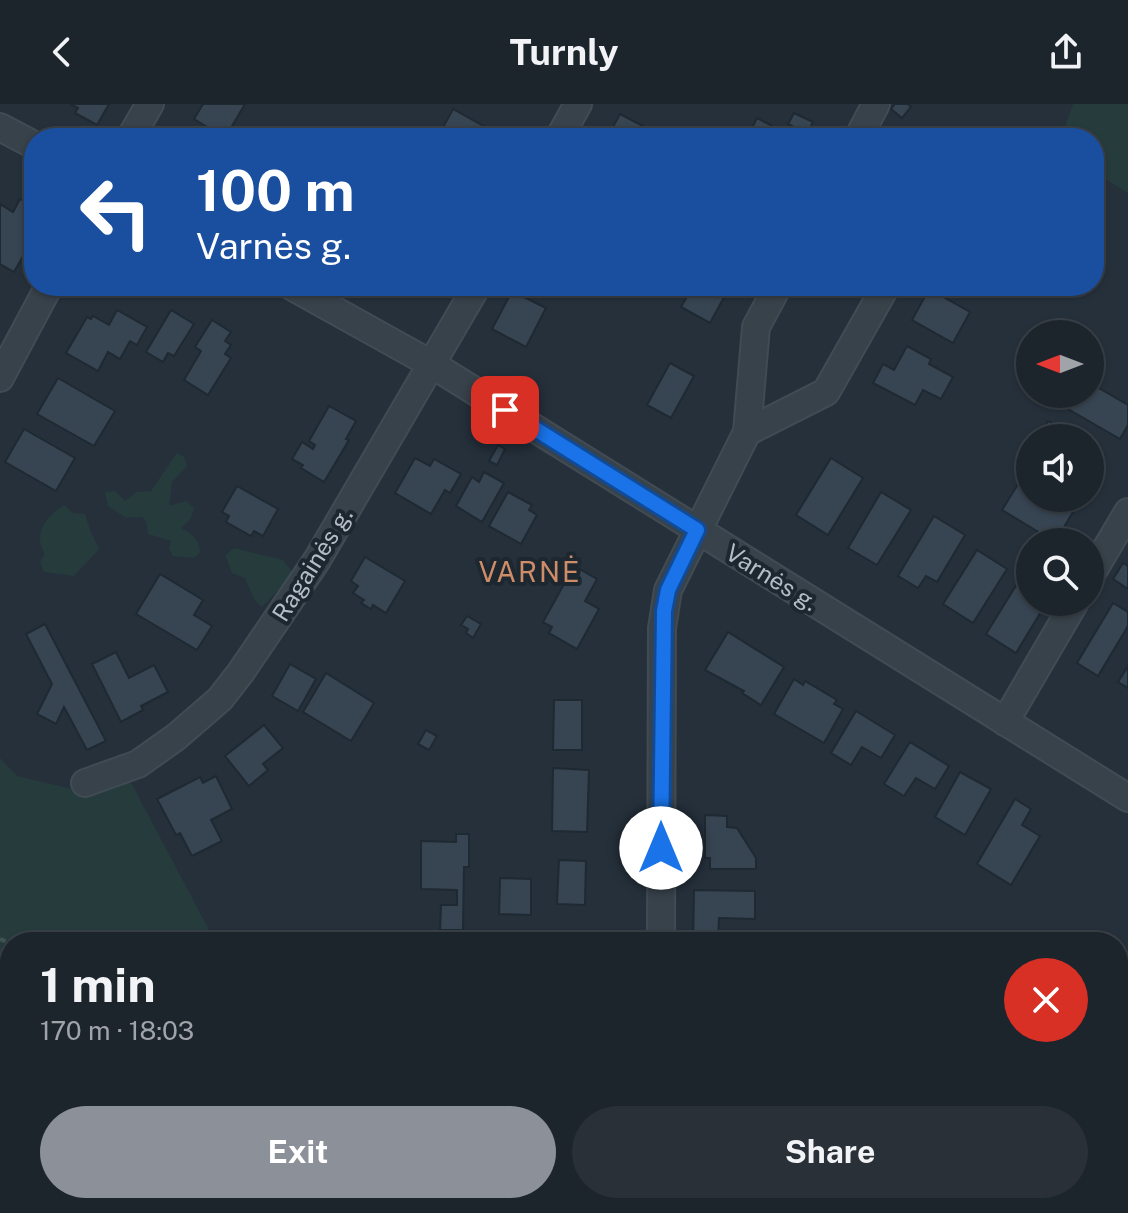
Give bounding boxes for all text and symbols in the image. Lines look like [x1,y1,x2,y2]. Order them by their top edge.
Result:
icon: back [40,30,84,74]
icon: share [1044,30,1088,74]
text: Turnly [510,31,618,73]
text: 100 m [196,158,355,224]
icon: left [64,160,168,264]
text: Varnės g. [196,225,351,267]
north arrow [1016,320,1104,408]
map controls [1016,320,1104,616]
pin [471,376,539,444]
icon: arrive [483,388,527,432]
button: sound [1016,424,1104,512]
street label: Ragainės g. [266,502,358,626]
button: search [1016,528,1104,616]
street label: Varnės g. [721,538,823,616]
district label: VARNĖ [479,555,581,588]
position arrow [619,806,703,890]
text: 1 min [40,956,156,1013]
button: close [1004,958,1088,1042]
text: 170 m · 18:03 [40,1015,194,1046]
button: Exit [40,1106,556,1198]
button: Share [572,1106,1088,1198]

